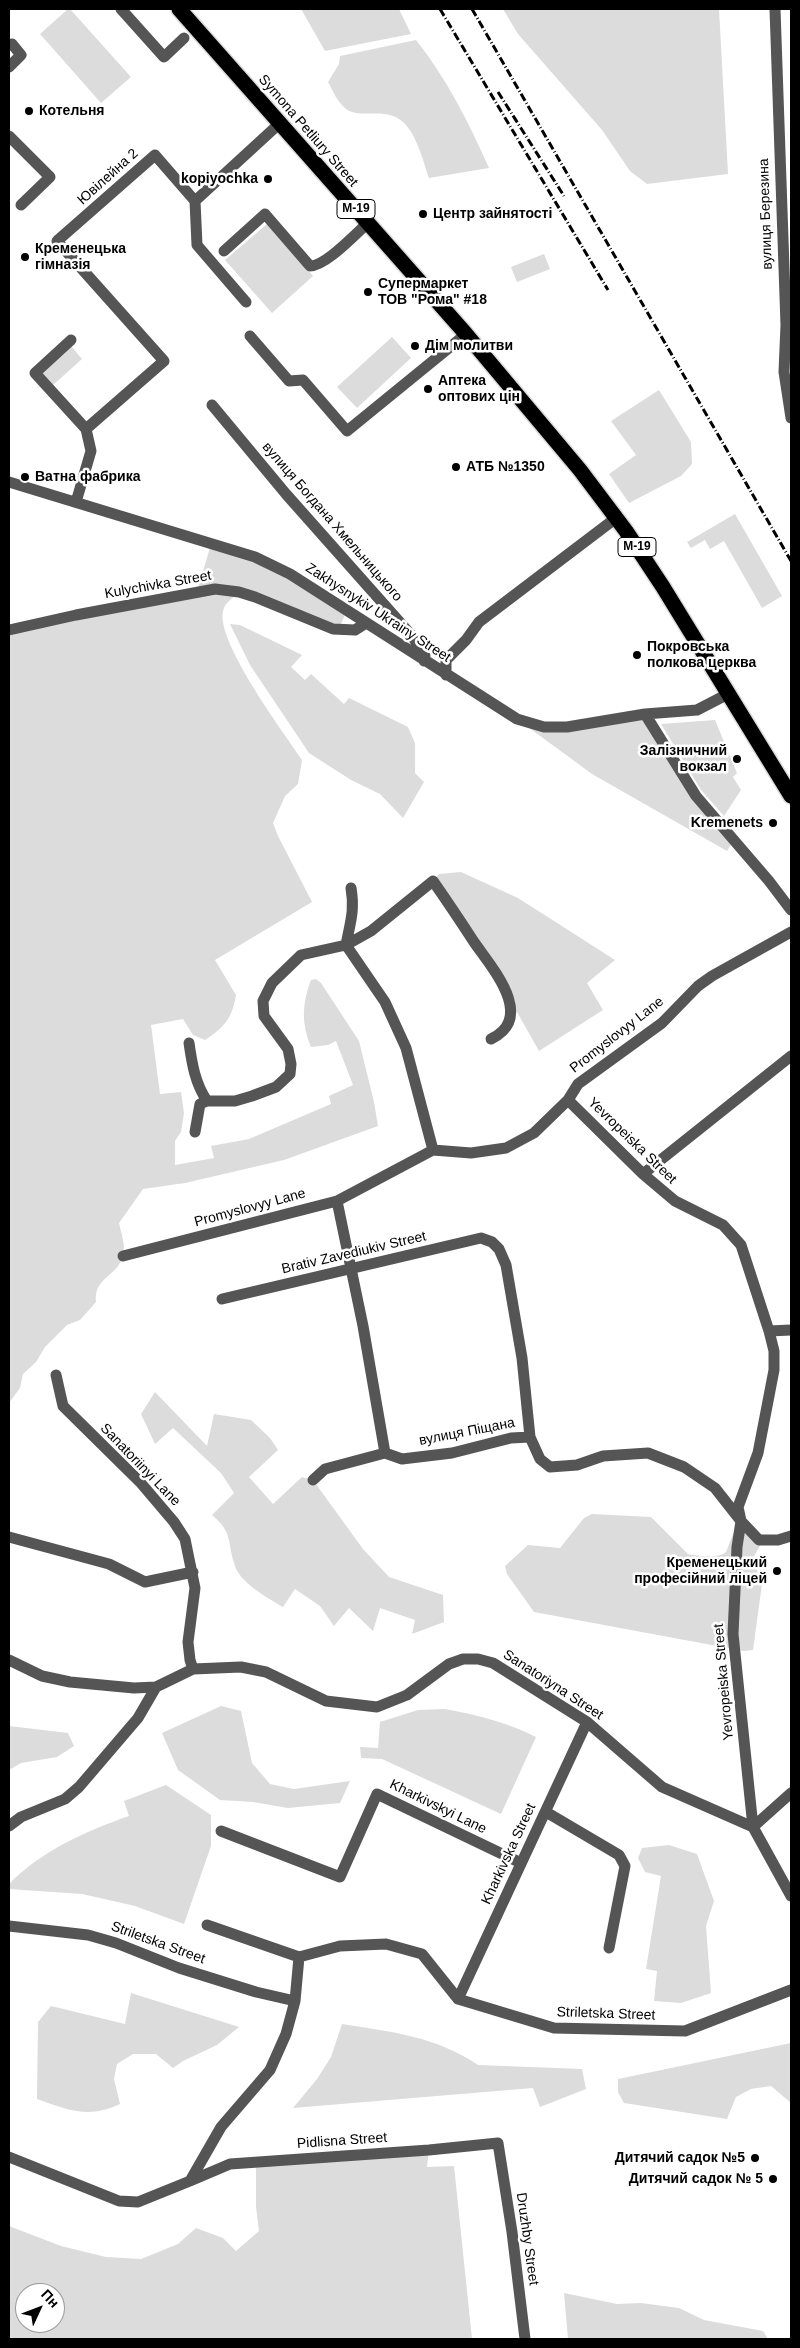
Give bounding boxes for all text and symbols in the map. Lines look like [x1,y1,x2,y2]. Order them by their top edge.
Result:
street label: Symona Petliury Street [255,71,361,191]
place label: Котельня [39,103,105,119]
marker: Котельня [23,105,35,117]
street label: Ювілейна 2 [74,145,142,209]
street label: вулиця Березина [756,158,776,270]
place label: kopiyochka [181,171,258,187]
marker: kopiyochka [262,173,274,185]
road number: М-19 [337,200,375,218]
place label: Центр зайнятості [433,206,552,222]
marker: Центр зайнятості [417,208,429,220]
place label: Кременецька гімназія [35,241,126,274]
marker: Кременецька гімназія [19,251,31,263]
place label: Супермаркет ТОВ "Рома" #18 [378,276,487,308]
marker: Супермаркет ТОВ "Рома" #18 [362,286,374,298]
place label: Дім молитви [425,338,513,354]
marker: Дім молитви [409,340,421,352]
place label: Аптека оптових цін [438,373,520,406]
marker: Аптека оптових цін [422,383,434,395]
street label: вулиця Богдана Хмельницького [258,439,406,605]
place label: АТБ №1350 [466,459,545,475]
marker: АТБ №1350 [450,461,462,473]
place label: Ватна фабрика [35,469,141,485]
marker: Ватна фабрика [19,471,31,483]
road number: М-19 [618,538,656,556]
street label: Zakhysnykiv Ukrainy Street [302,560,454,666]
street label: Kulychivka Street [103,567,213,603]
place label: Покровська полкова церква [647,639,756,672]
marker: Покровська полкова церква [631,649,643,661]
place label: Залізничний вокзал [640,743,727,776]
marker: Залізничний вокзал [731,753,743,765]
place label: Kremenets [691,815,763,831]
marker: Kremenets [767,817,779,829]
street label: Promyslovyy Lane [567,993,667,1077]
street label: Yevropeiska Street [584,1094,680,1188]
street label: Promyslovyy Lane [193,1185,307,1231]
street label: Brativ Zavediukiv Street [280,1228,428,1278]
street label: вулиця Піщана [418,1414,516,1450]
street label: Sanatoriinyi Lane [96,1420,184,1510]
place label: Кременецький професійний ліцей [634,1555,767,1588]
marker: Кременецький професійний ліцей [771,1565,783,1577]
street label: Yevropeiska Street [711,1623,737,1741]
street label: Sanatoriyna Street [500,1646,606,1724]
street label: Kharkivskyi Lane [387,1776,489,1838]
street label: Kharkivska Street [478,1801,540,1907]
street label: Striletska Street [109,1918,207,1968]
street label: Striletska Street [556,2004,656,2024]
street label: Pidlisna Street [296,2129,388,2153]
place label: Дитячий садок №5 [615,2150,745,2166]
marker: Дитячий садок №5 [749,2152,761,2164]
place label: Дитячий садок № 5 [629,2171,763,2187]
marker: Дитячий садок № 5 [767,2173,779,2185]
street label: Druzhby Street [512,2192,542,2286]
north arrow [15,2283,65,2333]
text: Пн [38,2286,62,2311]

